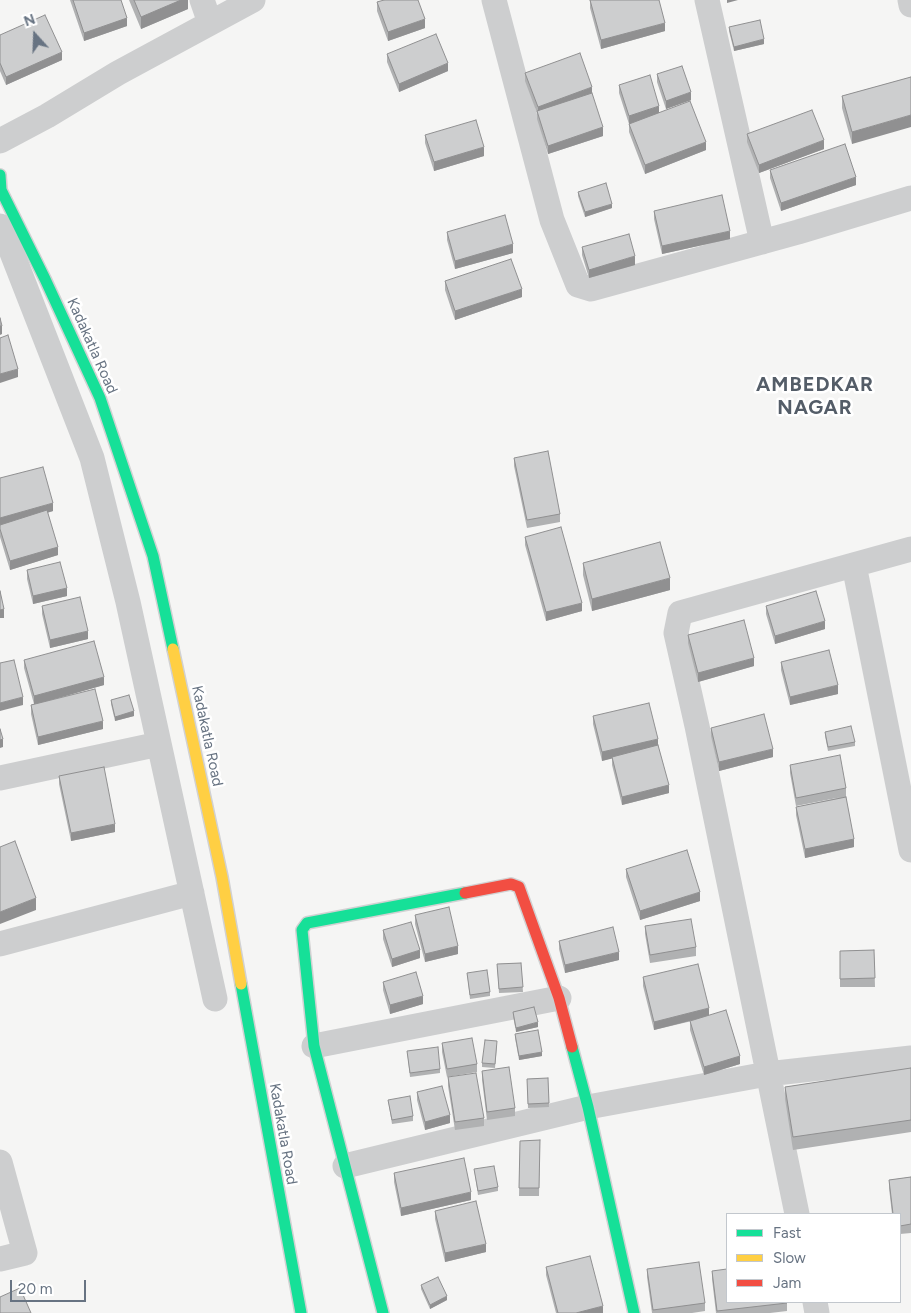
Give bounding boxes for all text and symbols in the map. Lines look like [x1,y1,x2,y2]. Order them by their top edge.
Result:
north arrow [10,10,60,60]
text: N [22,11,38,30]
street label: Kadakatla Road [63,295,121,397]
district label: AMBEDKAR NAGAR [755,373,875,420]
street label: Kadakatla Road [188,684,226,788]
street label: Kadakatla Road [265,1082,301,1186]
legend [726,1213,901,1303]
text: Fast [773,1224,801,1242]
text: Slow [773,1249,806,1267]
scale bar [12,1270,89,1302]
text: Jam [773,1274,801,1292]
text: 20 m [18,1280,52,1298]

